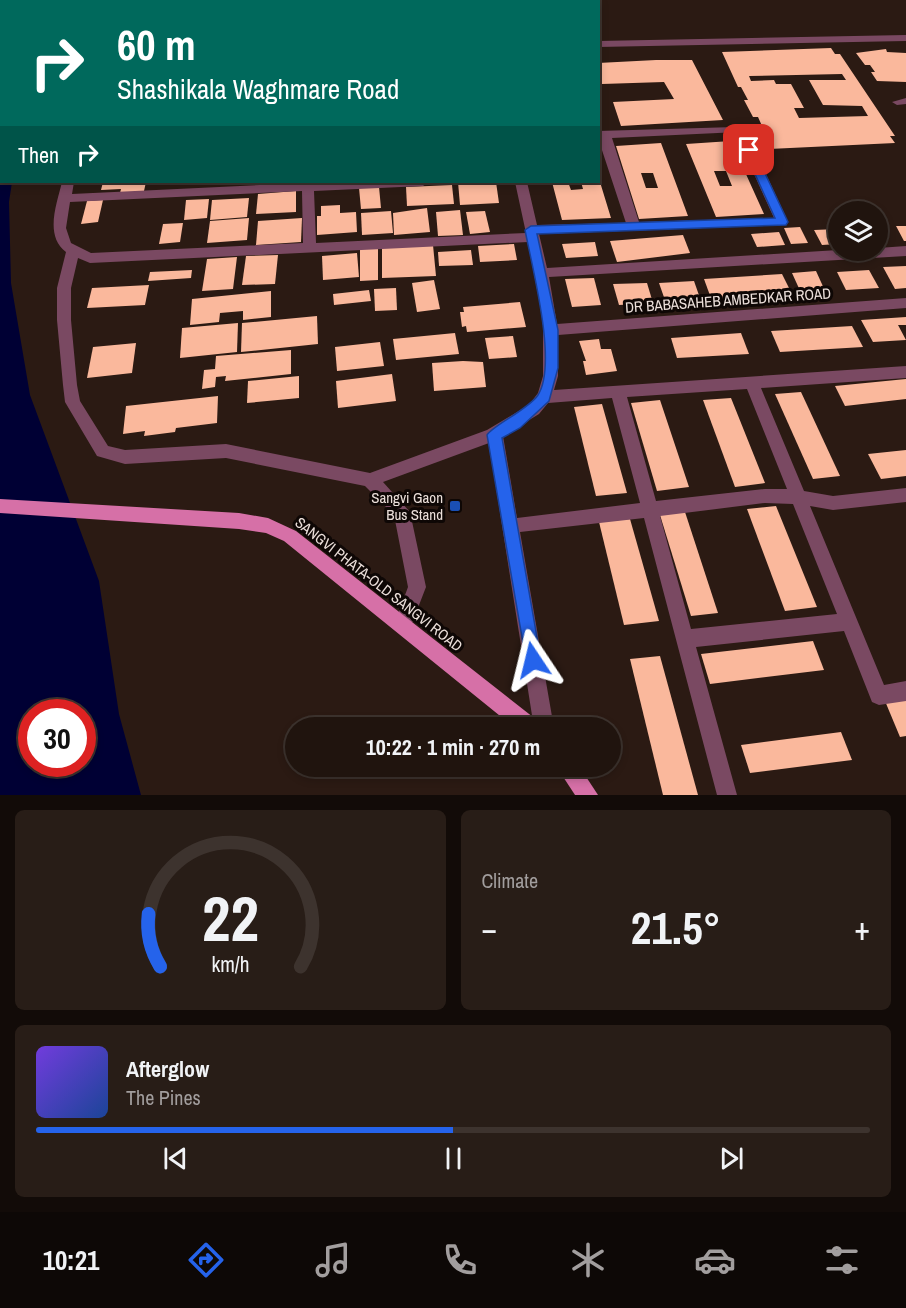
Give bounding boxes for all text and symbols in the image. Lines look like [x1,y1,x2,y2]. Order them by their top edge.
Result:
text: 60 m [117,17,196,73]
icon: right [18,24,96,102]
text: Shashikala Waghmare Road [117,71,399,107]
pin [723,124,774,175]
icon: arrive [732,133,765,166]
icon: right [71,138,104,171]
text: Then [18,140,59,170]
map controls [828,201,888,261]
button: layers [828,201,888,261]
street label: DR BABASAHEB AMBEDKAR ROAD [624,282,832,318]
place label: Sangvi Gaon Bus Stand [371,487,443,525]
marker: Sangvi Gaon Bus Stand [448,499,462,513]
street label: SANGVI PHATA-OLD SANGVI ROAD [291,512,467,656]
position arrow [501,628,565,692]
speed limit sign: 30 [18,699,96,777]
text: 10:22 · 1 min · 270 m [366,732,540,762]
text: Climate [482,867,538,894]
text: 22 [202,876,259,960]
text: 21.5° [631,897,721,958]
text: − [482,906,497,950]
text: + [854,906,870,950]
text: km/h [211,950,249,979]
text: Afterglow [126,1054,209,1084]
text: The Pines [126,1084,201,1111]
icon: previous [159,1142,192,1175]
icon: pause [437,1142,470,1175]
icon: next [715,1142,748,1175]
icon: directions [185,1239,227,1281]
icon: music [312,1239,354,1281]
icon: phone [439,1239,481,1281]
icon: climate [567,1239,609,1281]
icon: car [694,1239,736,1281]
icon: filters [821,1239,863,1281]
text: 10:21 [43,1242,99,1278]

